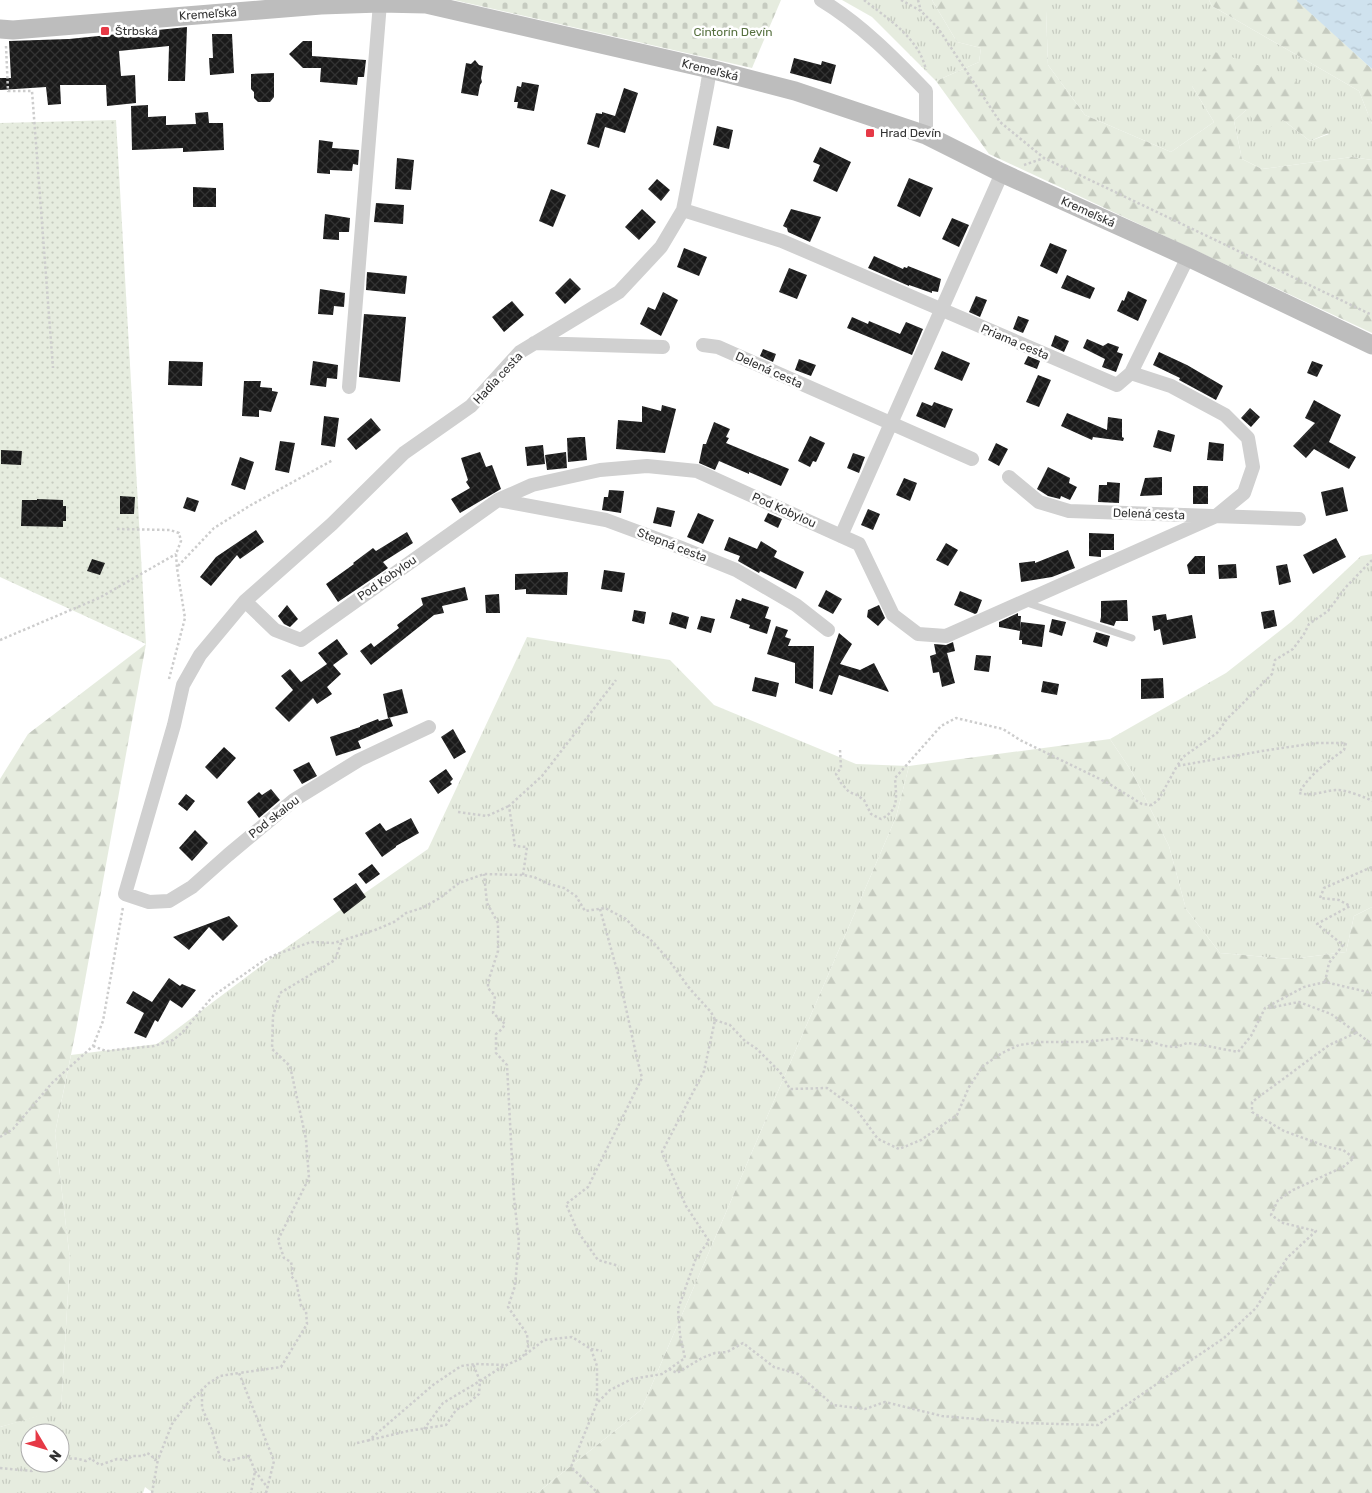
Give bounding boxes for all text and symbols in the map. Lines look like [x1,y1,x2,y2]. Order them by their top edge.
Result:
street label: Kremeľská [179,5,237,23]
place label: Štrbská [115,24,158,38]
marker: Štrbská [99,25,111,37]
park label: Cintorín Devín [694,25,772,39]
street label: Kremeľská [680,56,740,84]
place label: Hrad Devín [880,126,941,140]
marker: Hrad Devín [864,127,876,139]
street label: Kremeľská [1059,194,1117,230]
street label: Priama cesta [979,321,1051,363]
street label: Hadia cesta [471,349,525,407]
street label: Delená cesta [733,349,805,391]
street label: Pod Kobylou [750,490,818,530]
street label: Delená cesta [1113,506,1185,522]
street label: Stepná cesta [635,525,709,565]
street label: Pod Kobylou [355,553,419,603]
street label: Pod skalou [246,793,302,841]
north arrow [20,1423,70,1473]
text: N [45,1446,65,1465]

